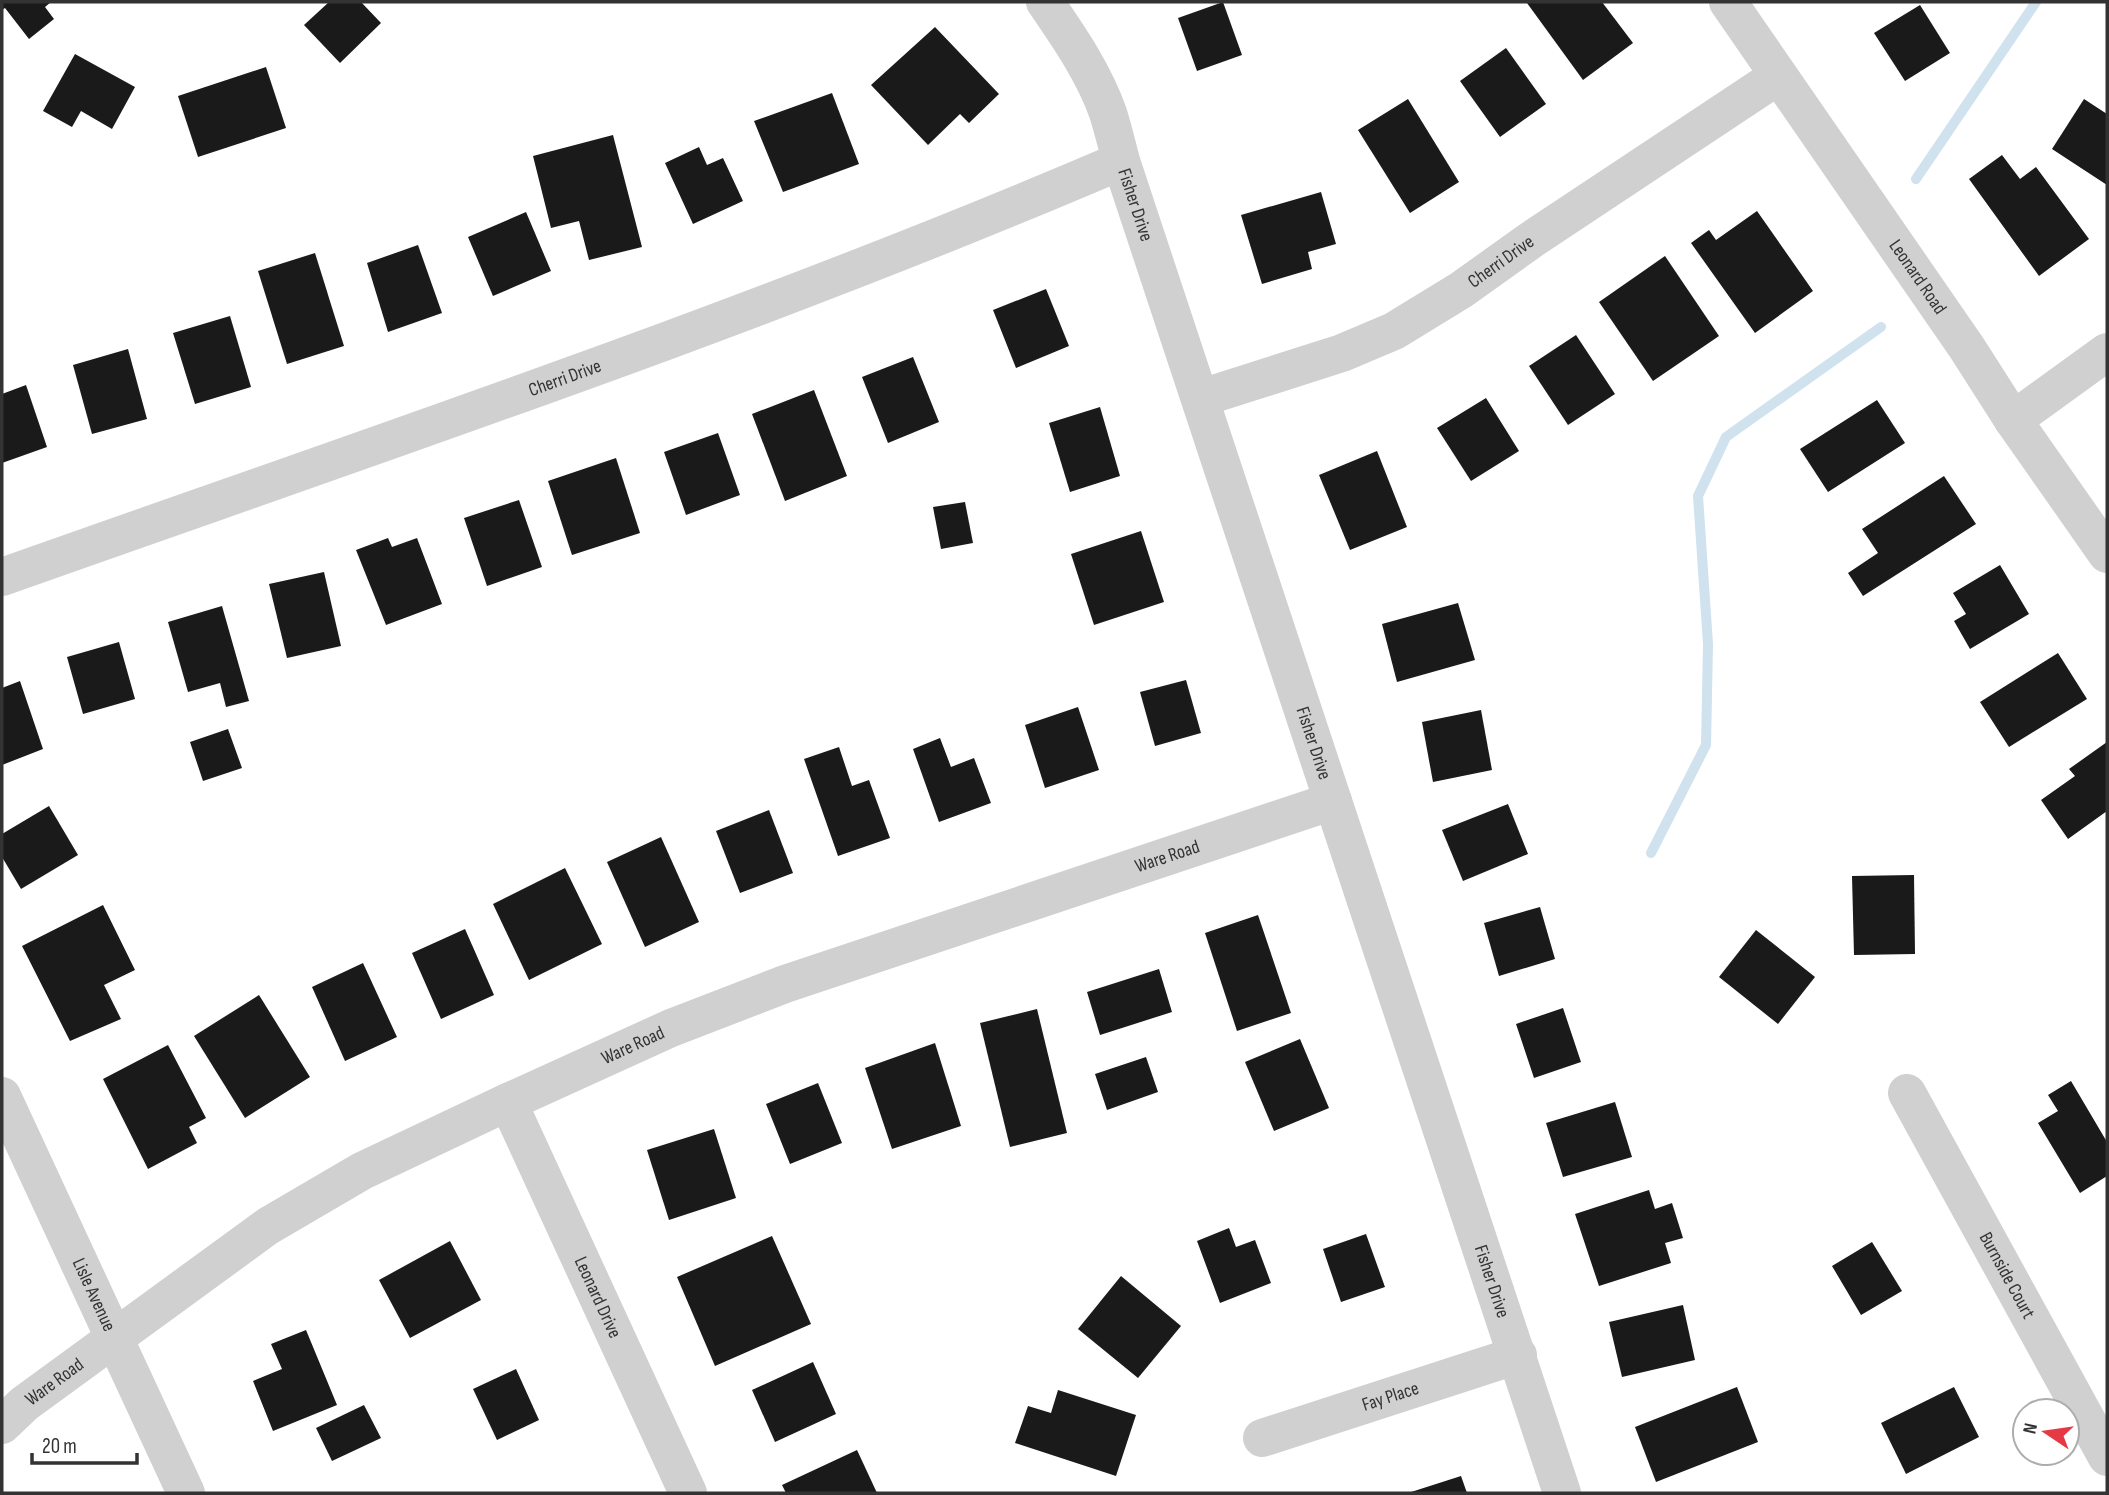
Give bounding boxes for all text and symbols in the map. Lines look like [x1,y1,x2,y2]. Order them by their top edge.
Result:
street label: Fisher Drive [1113,166,1158,244]
street label: Cherri Drive [1463,230,1538,293]
street label: Leonard Road [1884,235,1952,319]
street label: Cherri Drive [525,354,604,402]
street label: Fisher Drive [1291,704,1337,783]
street label: Ware Road [1132,835,1202,878]
street label: Ware Road [598,1021,668,1070]
street label: Burnside Court [1974,1228,2040,1323]
street label: Fisher Drive [1469,1242,1515,1321]
street label: Leonard Drive [569,1253,627,1342]
street label: Lisle Avenue [67,1254,121,1335]
street label: Ware Road [21,1353,88,1411]
street label: Fay Place [1359,1376,1422,1416]
north arrow [2011,1397,2081,1467]
text: N [2019,1421,2043,1436]
scale bar [32,1422,136,1466]
text: 20 m [42,1434,77,1459]

